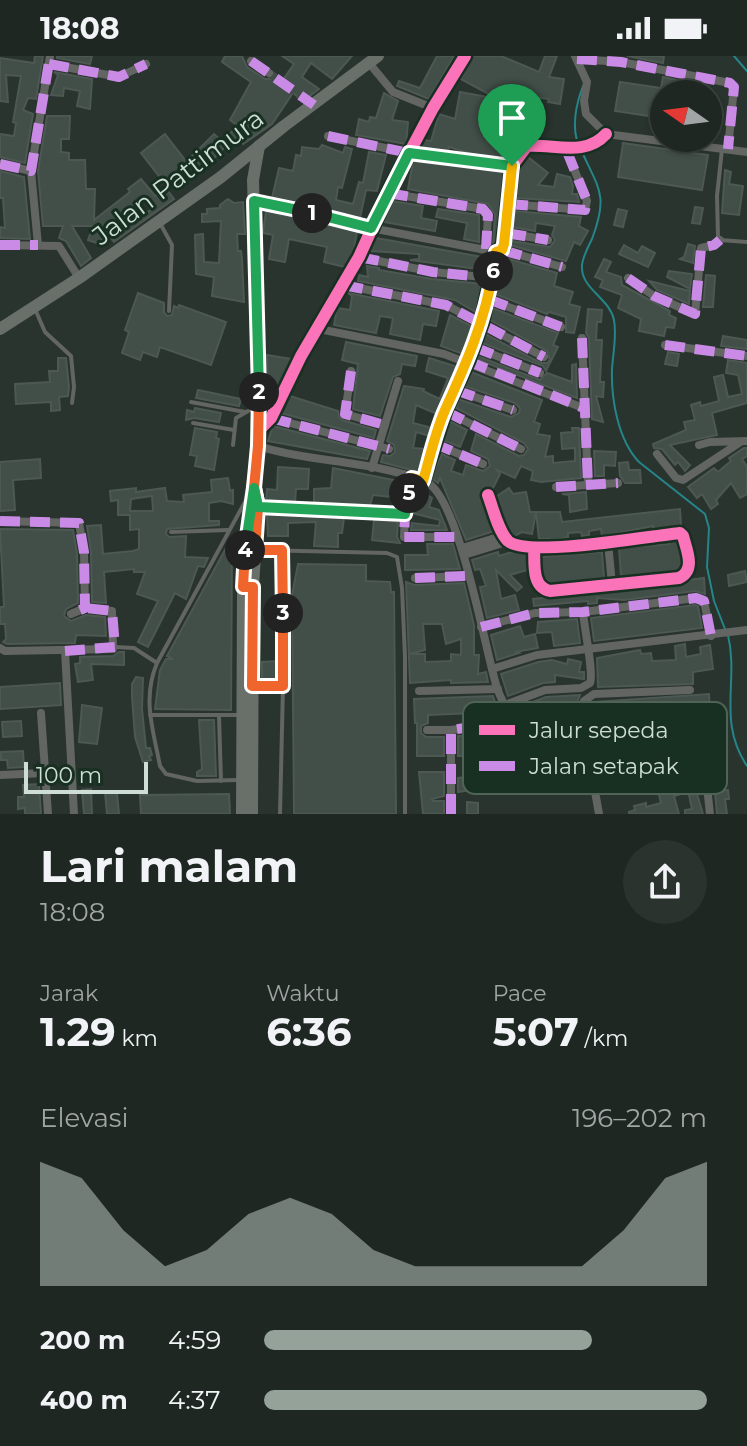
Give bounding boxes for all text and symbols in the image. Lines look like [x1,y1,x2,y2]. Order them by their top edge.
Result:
text: 18:08 [40,10,120,47]
north arrow [650,80,722,152]
map controls [650,80,722,152]
pin [478,84,546,166]
icon: arrive [490,96,534,140]
street label: Jalan Pattimura [85,102,270,252]
pin: 1 [292,193,332,233]
text: 1 [308,199,316,226]
pin: 6 [473,251,513,291]
text: 6 [486,257,500,284]
pin: 2 [239,372,279,412]
text: 2 [253,378,265,405]
pin: 5 [389,473,429,513]
text: 5 [402,479,416,506]
pin: 4 [225,530,265,570]
text: 4 [237,536,253,563]
pin: 3 [263,593,303,633]
text: 3 [276,599,290,626]
legend [463,702,727,794]
text: Jalur sepeda [528,717,668,744]
text: Jalan setapak [528,753,680,780]
scale bar [24,758,148,794]
text: 100 m [36,762,102,789]
text: Lari malam [40,839,298,893]
button: share [623,840,707,924]
text: 18:08 [40,896,105,928]
text: Jarak [40,980,98,1007]
text: Waktu [266,980,339,1007]
text: Pace [493,980,547,1007]
text: 1.29 [40,1007,116,1056]
text: 6:36 [266,1007,351,1056]
text: 5:07 [493,1007,579,1056]
text: km [116,1025,158,1052]
text: /km [579,1025,628,1052]
text: Elevasi [40,1102,128,1134]
text: 196–202 m [572,1102,707,1134]
text: 200 m [40,1324,125,1356]
text: 4:59 [168,1324,221,1356]
text: 400 m [40,1384,128,1416]
text: 4:37 [168,1384,221,1416]

